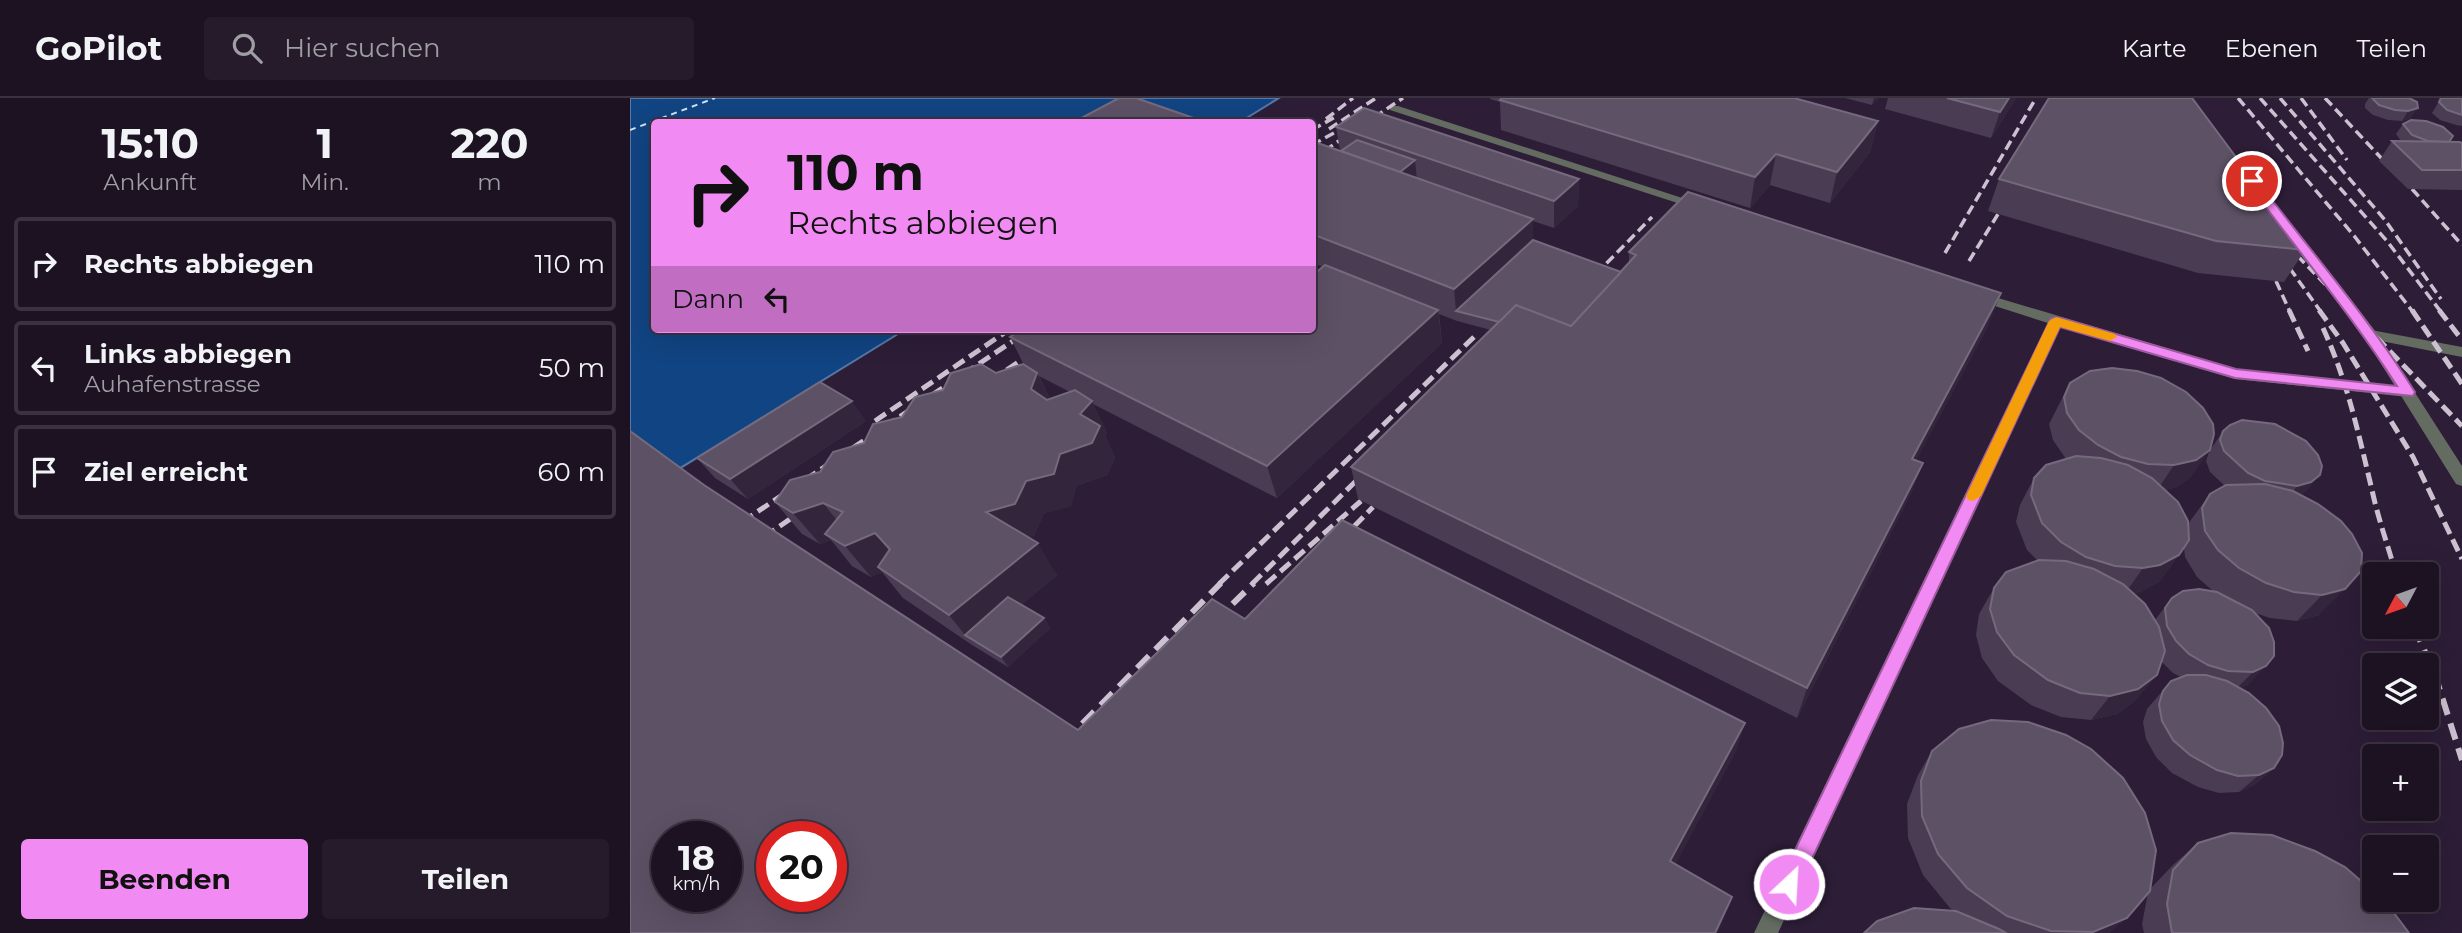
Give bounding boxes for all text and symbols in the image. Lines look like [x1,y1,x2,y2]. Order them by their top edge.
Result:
search box [204,17,694,80]
text: GoPilot [35,28,162,68]
icon: search [228,29,266,67]
text: Hier suchen [284,32,441,64]
text: Karte [2122,34,2187,63]
text: Ebenen [2225,34,2318,63]
text: Teilen [2356,34,2427,63]
text: 15:10 [101,117,199,169]
text: 1 [316,117,333,169]
text: 220 [450,117,529,169]
text: 110 m [787,143,924,202]
icon: right [672,147,763,238]
pin [2222,151,2282,211]
icon: arrive [2233,162,2271,200]
text: Ankunft [103,168,197,196]
text: Min. [300,168,349,196]
text: m [477,168,502,196]
text: Rechts abbiegen [787,203,1059,242]
icon: right [25,245,63,283]
text: Rechts abbiegen [84,248,314,280]
text: 110 m [535,248,605,280]
icon: left [758,280,796,318]
text: Dann [672,283,744,315]
text: Links abbiegen [84,338,292,370]
icon: left [25,349,63,387]
text: 50 m [539,352,605,384]
text: Auhafenstrasse [84,370,261,398]
icon: arrive [25,453,63,491]
text: Ziel erreicht [84,456,248,488]
text: 60 m [538,456,605,488]
north arrow [2362,562,2440,639]
map controls [2362,562,2439,912]
button: layers [2362,653,2439,730]
button: + [2362,744,2439,821]
speed limit sign: 20 [756,821,847,912]
button: − [2362,835,2439,912]
text: 18 [678,836,715,879]
button: Beenden [21,839,308,919]
button: Teilen [322,839,609,919]
position arrow [1752,847,1826,921]
text: km/h [672,873,721,895]

